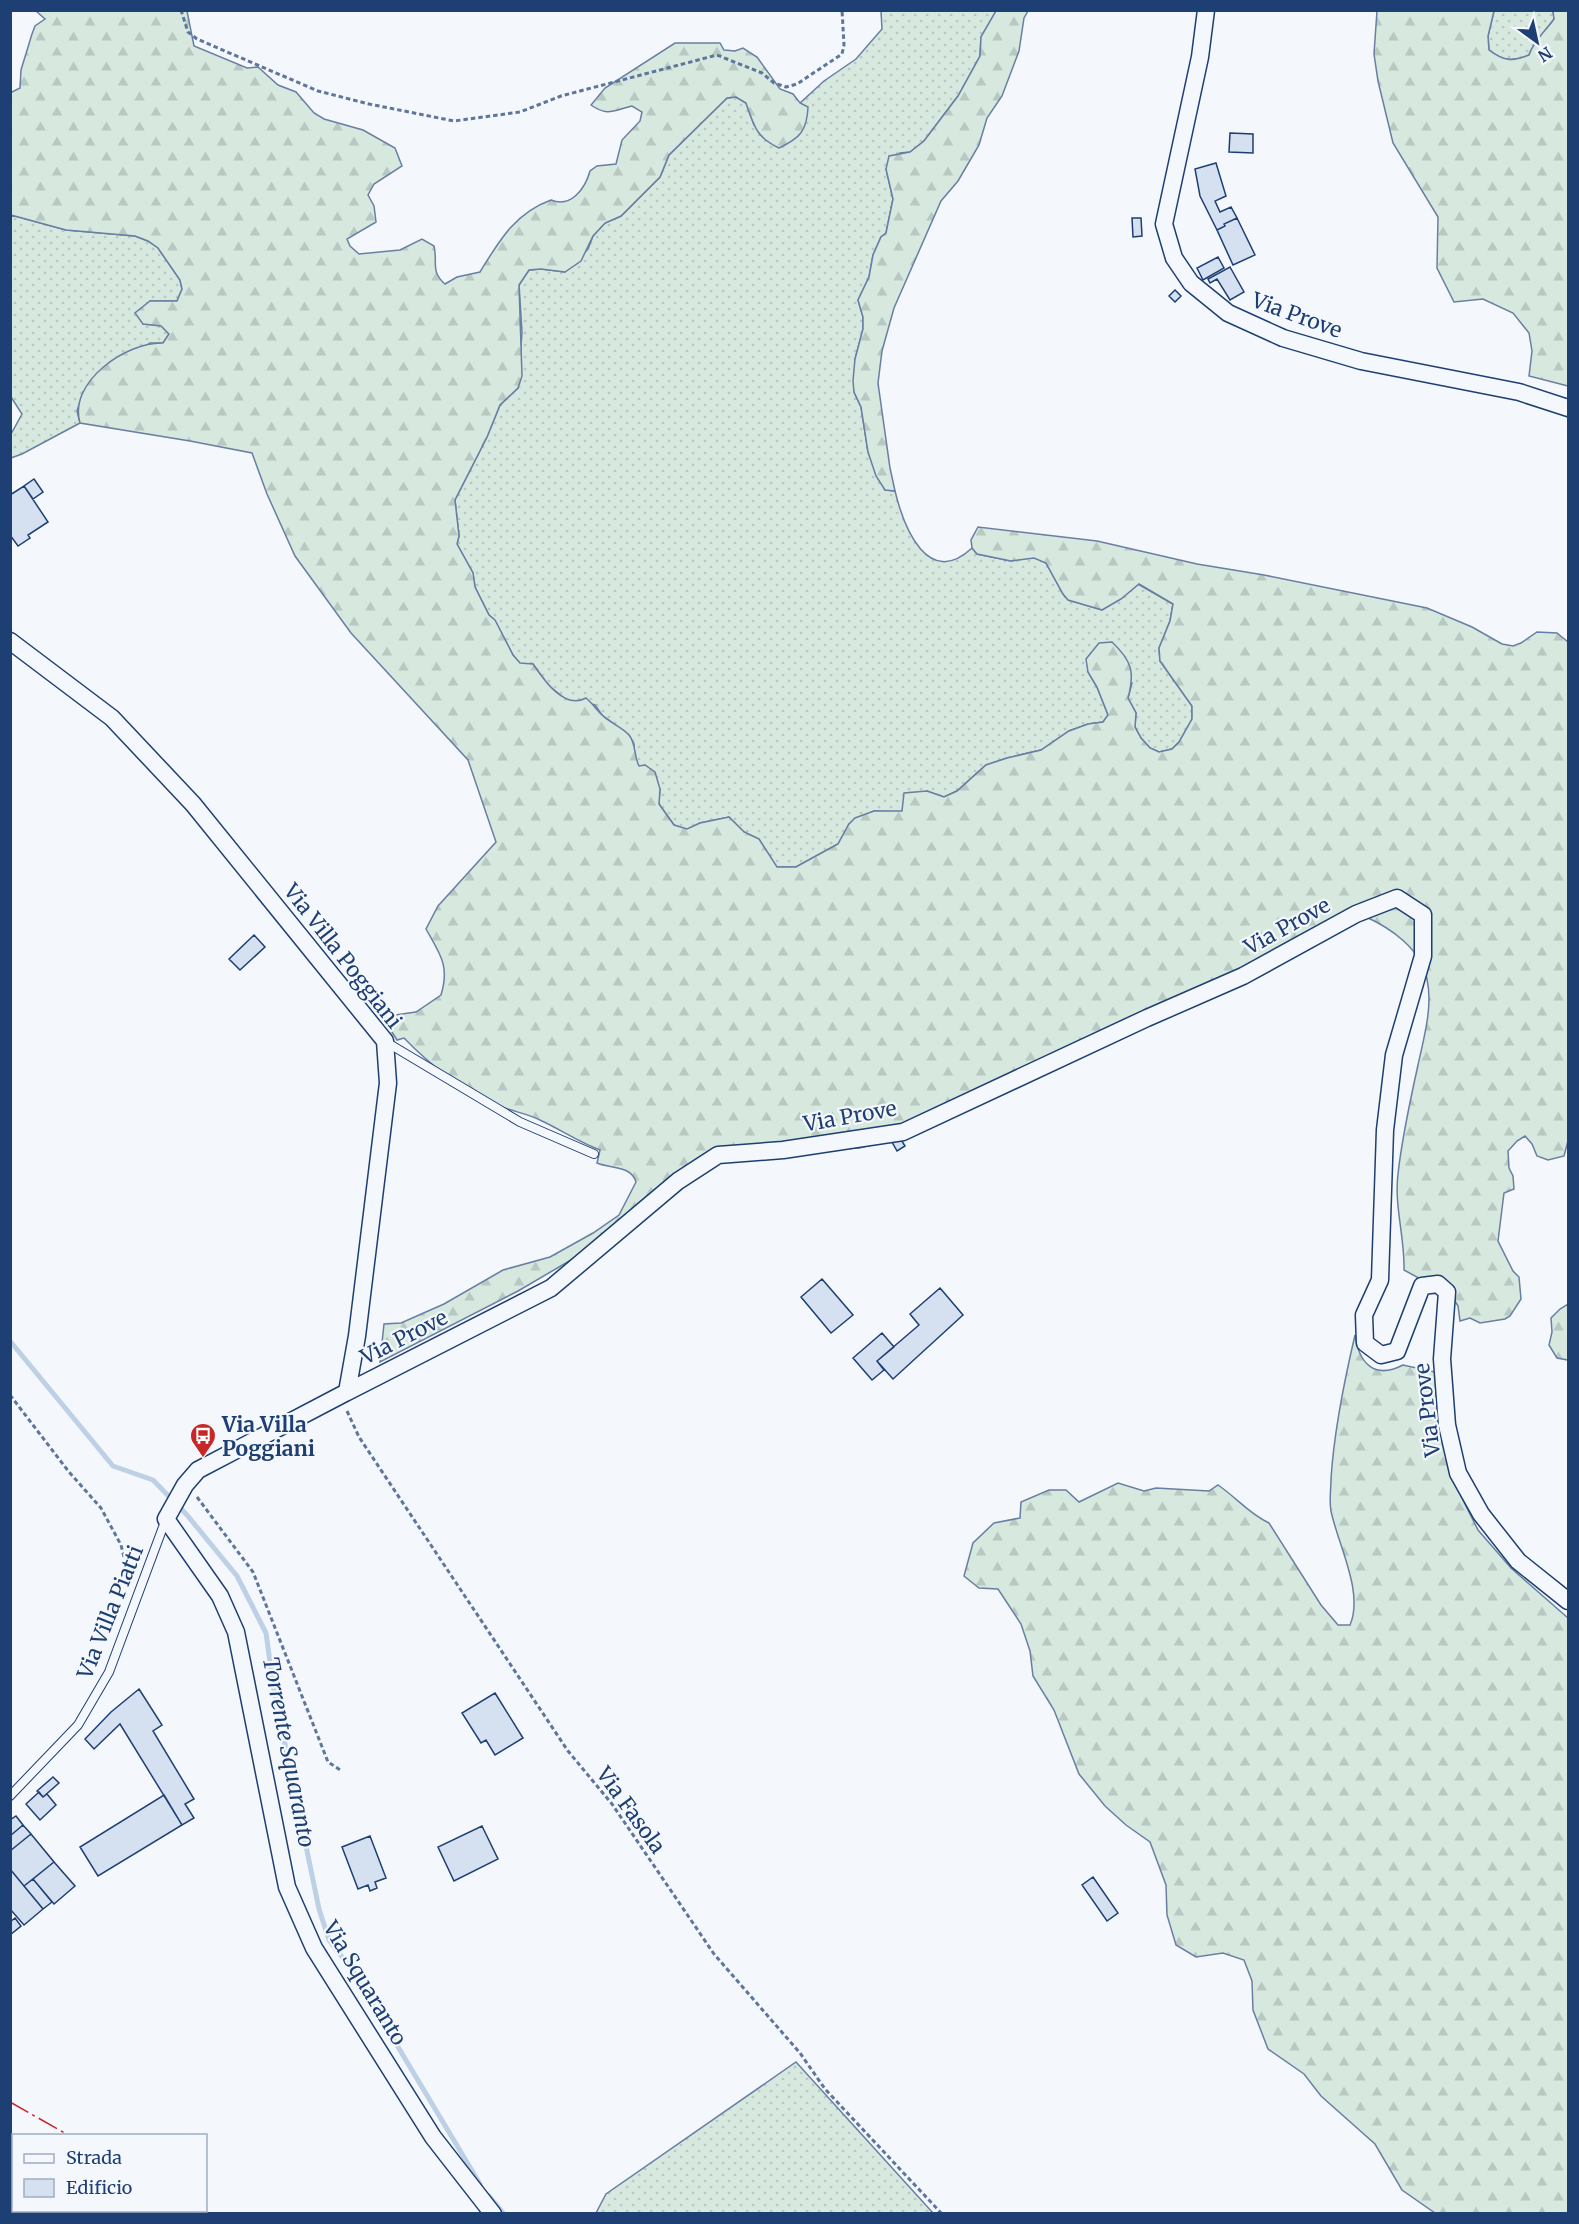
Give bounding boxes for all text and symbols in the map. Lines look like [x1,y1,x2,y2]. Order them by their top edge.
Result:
north arrow [1507,12,1567,72]
text: N [1534,43,1556,67]
street label: Via Prove [1247,286,1346,344]
street label: Via Villa Poggiani [277,877,408,1034]
street label: Via Prove [1238,891,1335,961]
street label: Via Prove [800,1095,899,1138]
street label: Via Prove [355,1304,452,1371]
street label: Via Prove [1408,1362,1446,1459]
place label: Via Villa Poggiani [221,1411,315,1462]
bus stop icon: Via Villa Poggiani [188,1421,218,1459]
street label: Via Villa Piatti [71,1541,149,1684]
water label: Torrente Squaranto [257,1654,321,1850]
street label: Via Fasola [590,1761,671,1859]
street label: Via Squaranto [317,1915,413,2050]
legend [12,2134,207,2212]
text: Strada [66,2146,122,2169]
text: Edificio [66,2176,132,2199]

